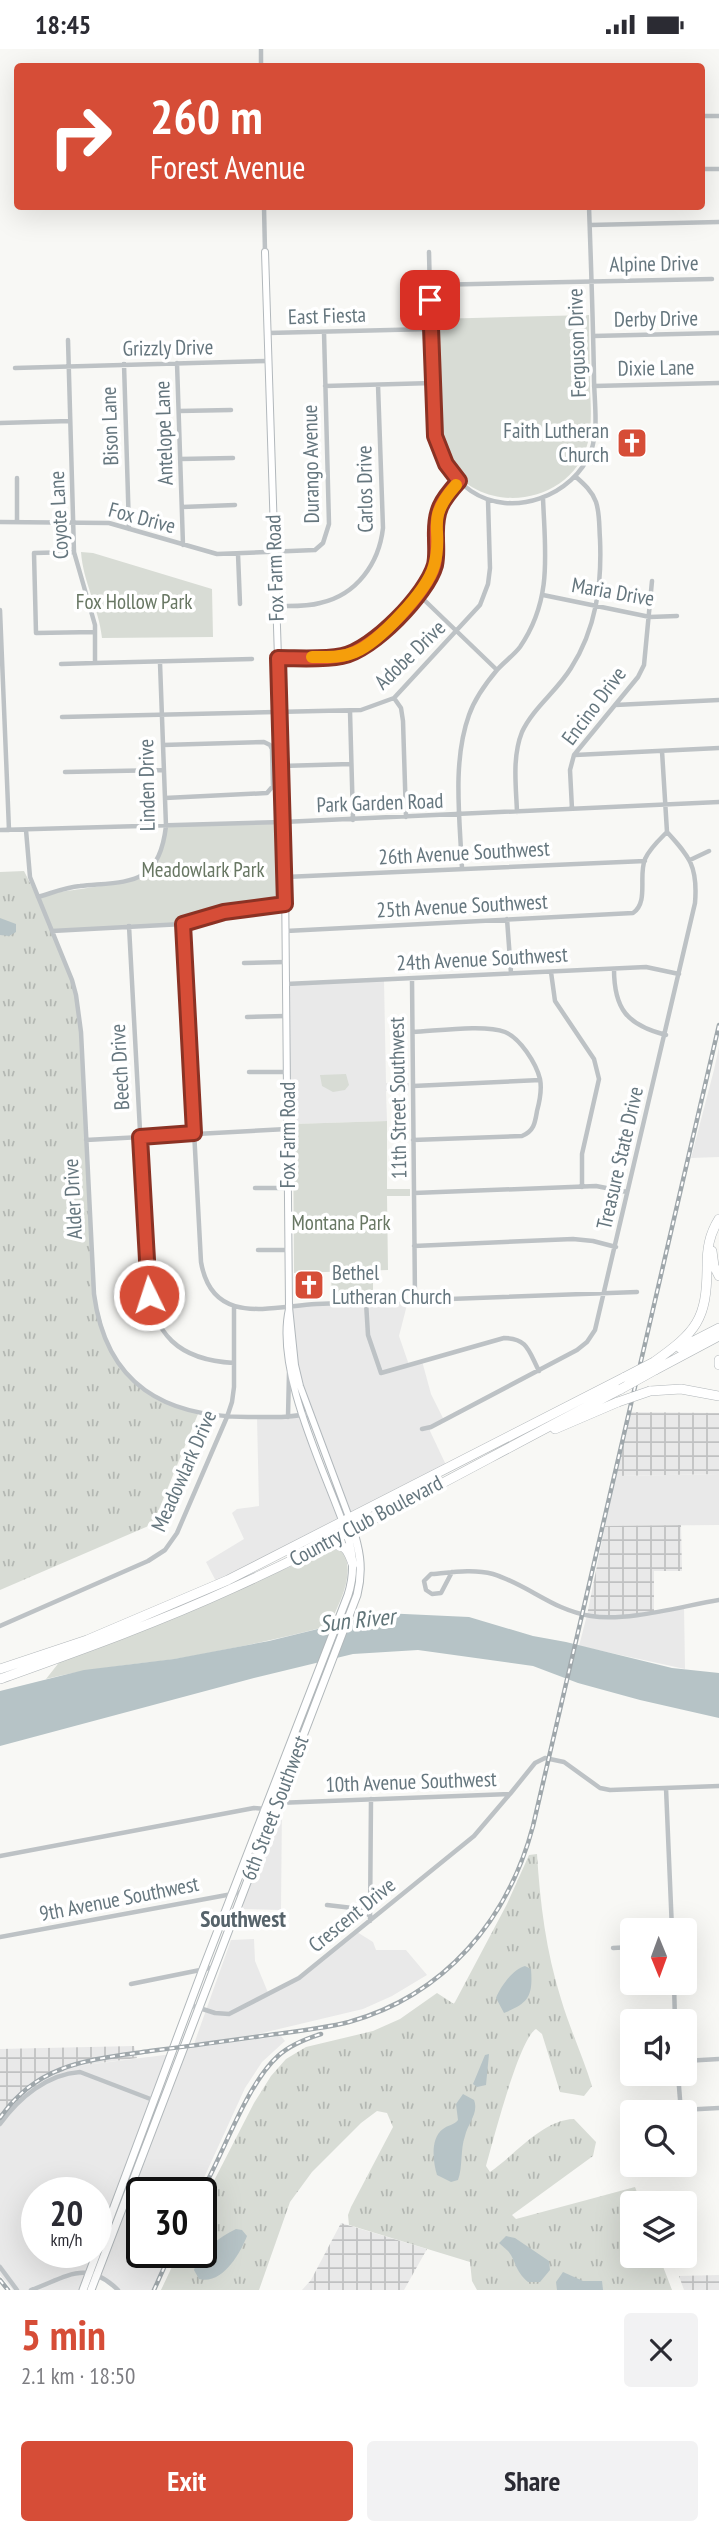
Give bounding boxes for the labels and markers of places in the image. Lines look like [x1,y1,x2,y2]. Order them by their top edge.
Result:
pin [400,270,460,330]
place label: Faith Lutheran Church [503,417,609,468]
church icon: Faith Lutheran Church [615,426,649,460]
place label: Bethel Lutheran Church [332,1259,452,1310]
church icon: Bethel Lutheran Church [292,1268,326,1302]

